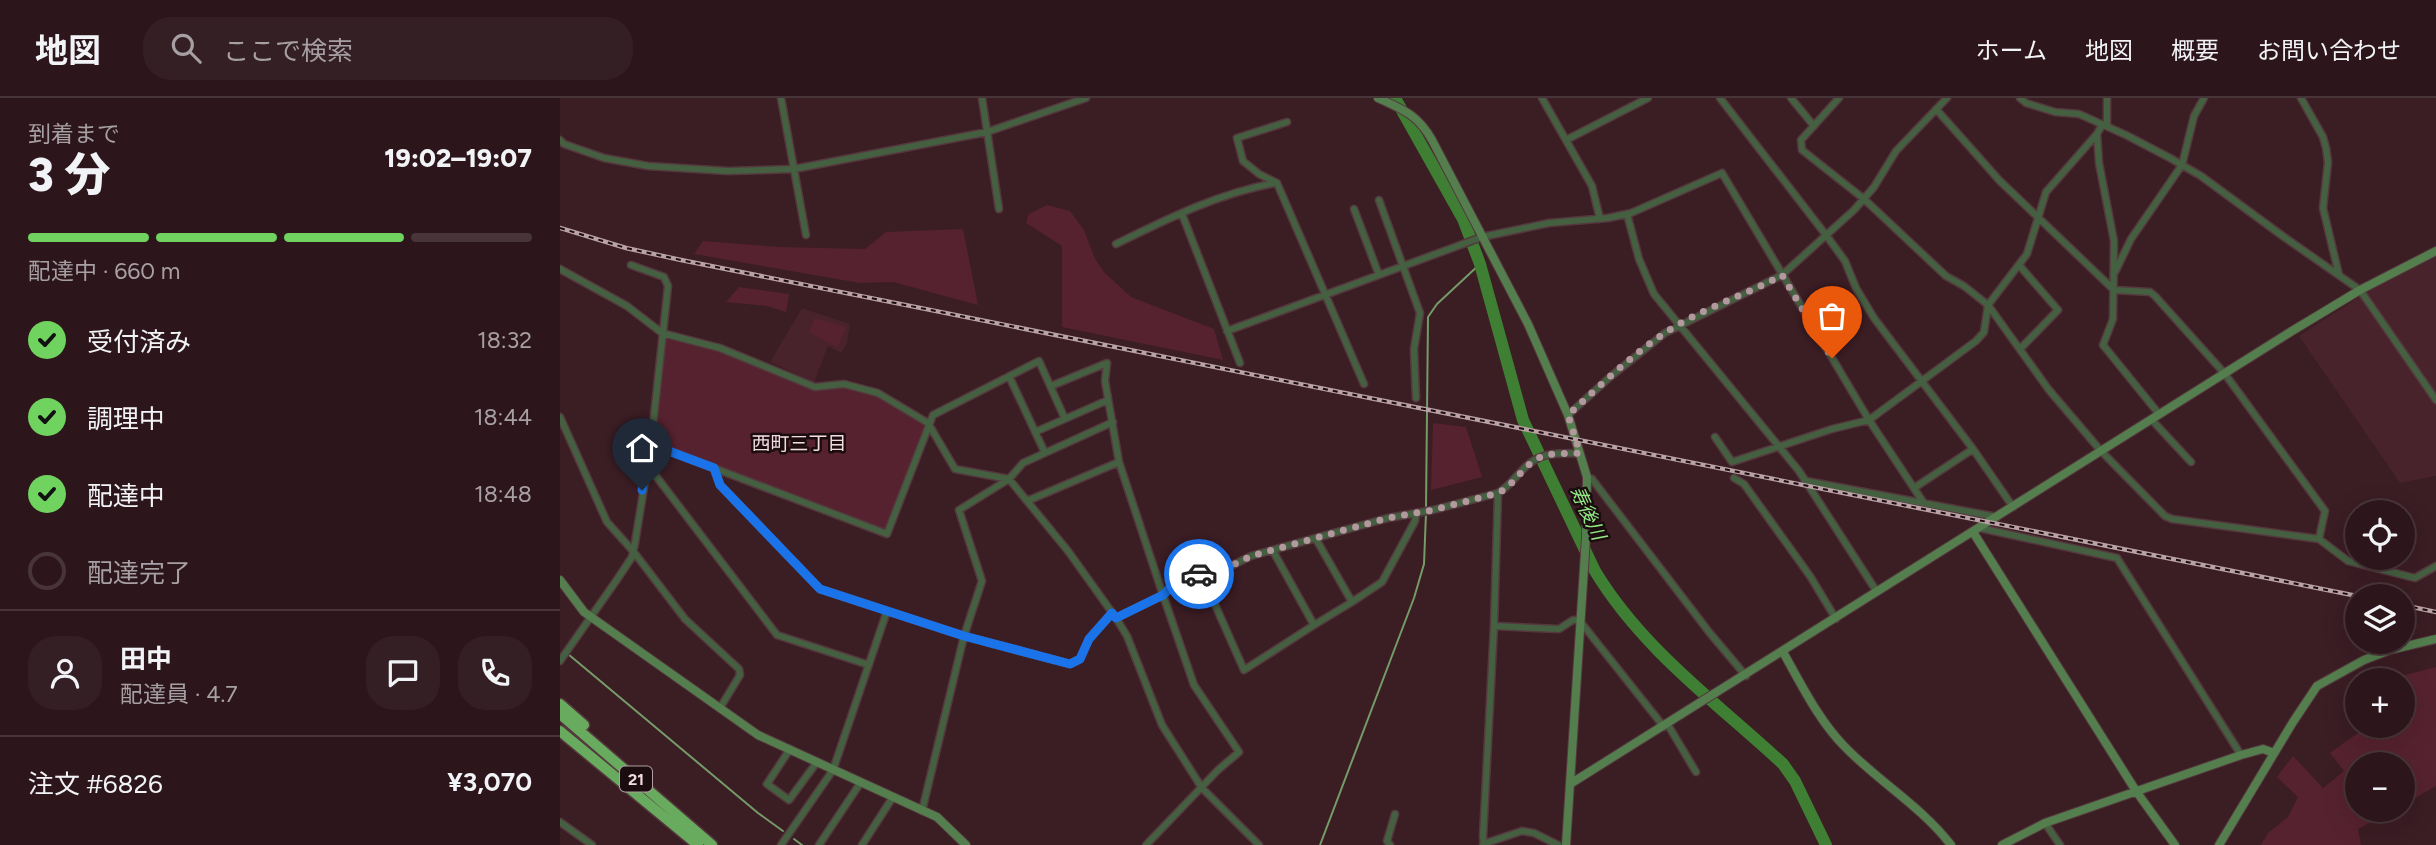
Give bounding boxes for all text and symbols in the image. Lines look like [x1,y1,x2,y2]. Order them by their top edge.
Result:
search box [143,17,633,80]
icon: search [167,29,205,67]
text: 地図 [35,31,101,70]
text: ここで検索 [223,35,353,67]
text: ホーム [1976,36,2047,65]
text: 地図 [2085,36,2133,65]
text: 概要 [2171,36,2219,65]
text: お問い合わせ [2257,36,2401,65]
text: 到着まで [28,120,120,148]
text: 19:02–19:07 [384,142,532,174]
text: 3 分 [28,147,111,203]
text: 配達中 · 660 m [28,257,180,285]
pin [1802,286,1862,358]
icon: bag [1813,297,1851,335]
icon: check [28,321,66,359]
text: 受付済み [87,326,191,358]
text: 18:32 [477,326,532,354]
icon: check [28,398,66,436]
text: 調理中 [87,403,165,435]
text: 18:44 [474,403,532,431]
pin [612,418,672,490]
icon: home [623,429,661,467]
district label: 西町三丁目 [751,432,847,455]
icon: check [28,475,66,513]
text: 配達中 [87,480,165,512]
text: 18:48 [474,480,532,508]
water label: 寿後川 [1566,482,1611,545]
map controls [2345,500,2415,822]
button: locate [2345,500,2415,570]
courier [1164,539,1234,609]
icon: car [1180,555,1218,593]
text: 配達完了 [87,557,191,589]
button: layers [2345,584,2415,654]
button: person [28,636,102,710]
button: chat [366,636,440,710]
button: phone [458,636,532,710]
text: 田中 [120,643,172,675]
button: + [2345,668,2415,738]
text: 配達員 · 4.7 [120,680,238,708]
button: − [2345,752,2415,822]
text: ¥3,070 [447,766,532,798]
road number: 21 [620,766,652,792]
text: 注文 #6826 [28,768,163,800]

